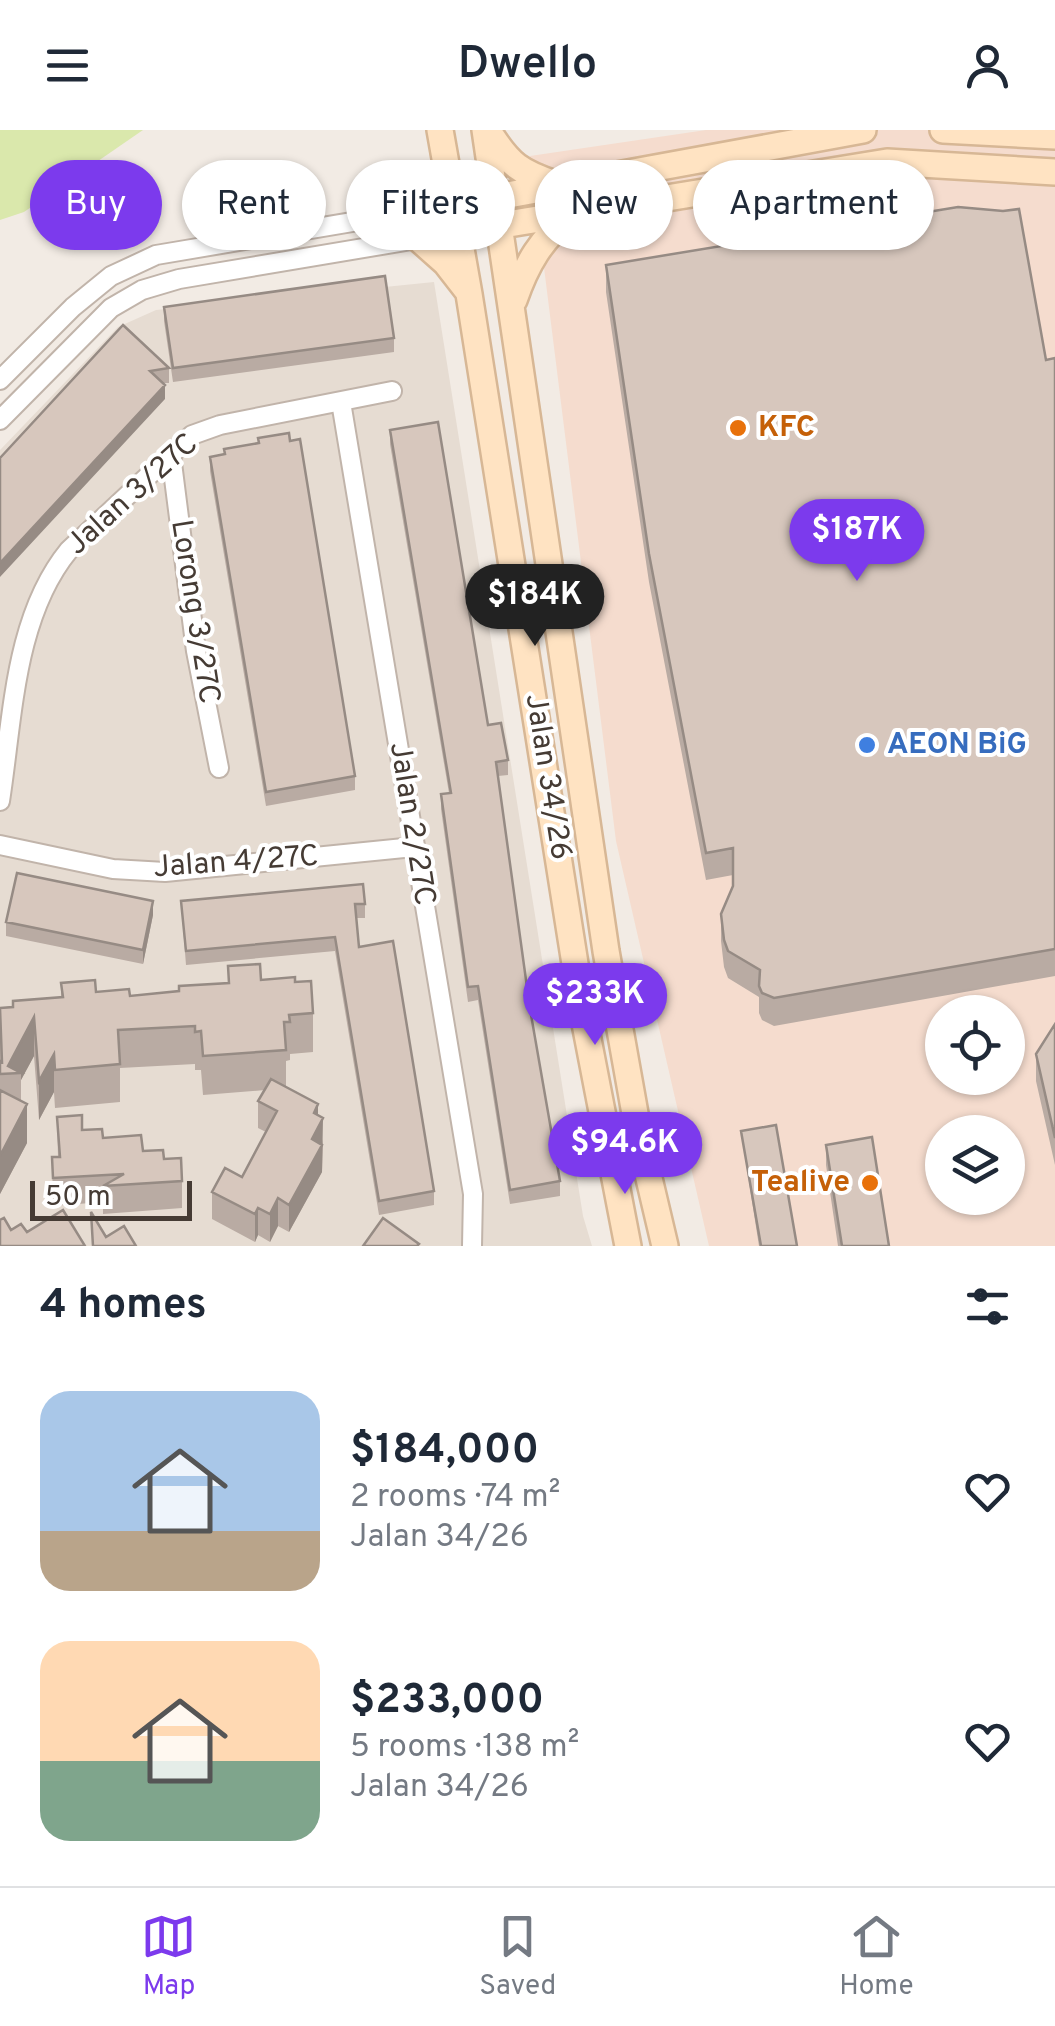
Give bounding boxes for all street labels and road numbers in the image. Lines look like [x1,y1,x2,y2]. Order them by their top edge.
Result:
street label: Jalan 3/27C [60,426,206,564]
street label: Lorong 3/27C [161,517,227,707]
street label: Jalan 34/26 [516,691,578,863]
street label: Jalan 2/27C [380,740,442,908]
street label: Jalan 4/27C [152,839,320,887]

